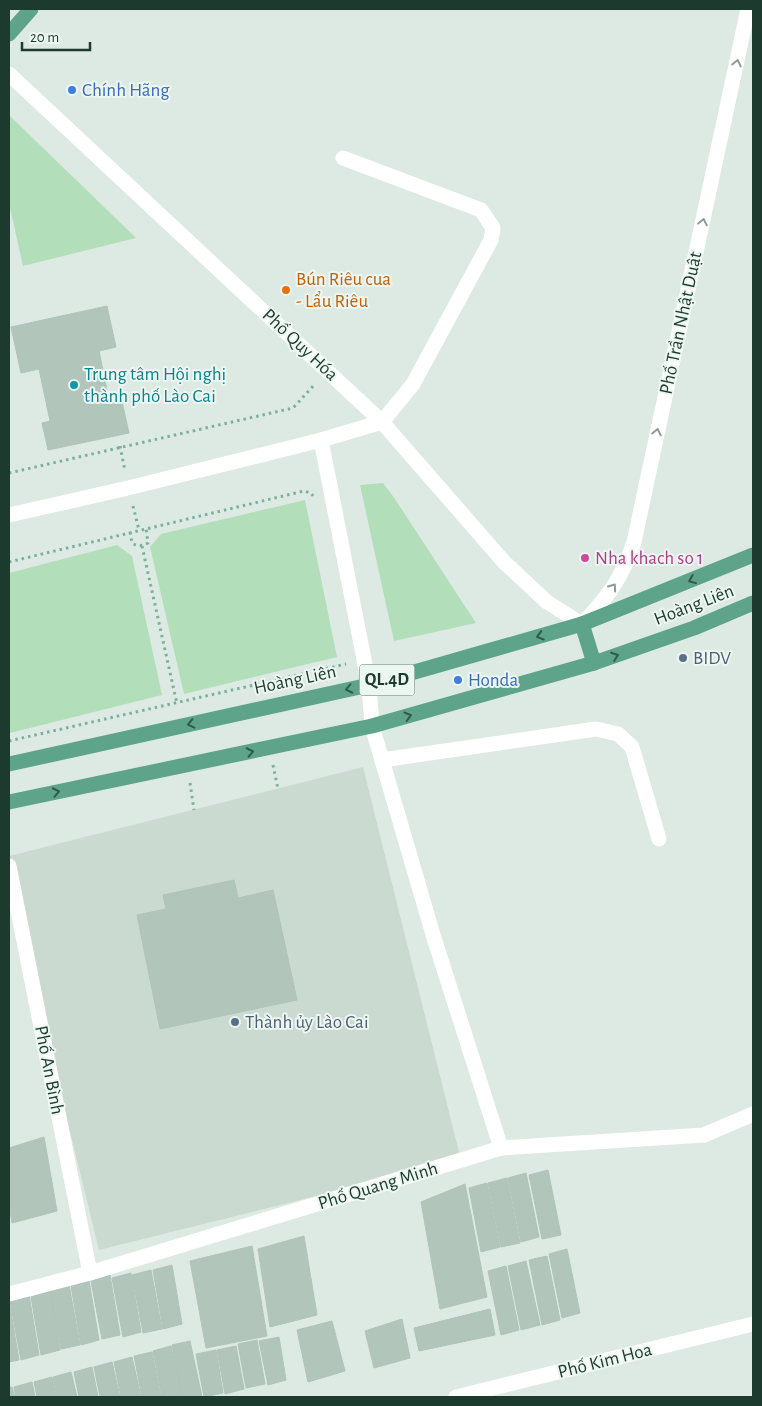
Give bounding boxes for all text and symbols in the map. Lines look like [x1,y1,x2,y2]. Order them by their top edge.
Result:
scale bar [22,20,90,52]
text: 20 m [30,30,59,45]
one-way arrow [731,58,742,67]
place label: Chính Hãng [82,81,170,100]
marker: Chính Hãng [66,84,78,96]
one-way arrow [697,217,707,226]
street label: Phố Trần Nhật Duật [657,250,705,396]
place label: Bún Riêu cua - Lẩu Riêu [296,270,391,311]
marker: Bún Riêu cua - Lẩu Riêu [280,284,292,296]
street label: Phố Quy Hóa [258,305,342,385]
place label: Trung tâm Hội nghị thành phố Lào Cai [84,365,226,406]
marker: Trung tâm Hội nghị thành phố Lào Cai [68,379,80,391]
one-way arrow [651,427,662,436]
place label: Nha khach so 1 [595,549,703,568]
marker: Nha khach so 1 [579,552,591,564]
one-way arrow [688,574,697,584]
street label: Hoàng Liên [651,581,737,629]
one-way arrow [607,583,616,593]
one-way arrow [536,631,544,641]
place label: BIDV [693,649,731,668]
one-way arrow [610,652,618,662]
marker: BIDV [677,652,689,664]
street label: Hoàng Liên [252,662,338,698]
road number: QL.4D [360,664,414,696]
place label: Honda [468,671,518,690]
marker: Honda [452,674,464,686]
one-way arrow [345,683,354,694]
one-way arrow [404,711,412,721]
one-way arrow [186,718,195,729]
one-way arrow [245,747,254,758]
one-way arrow [52,787,61,798]
place label: Thành ủy Lào Cai [245,1013,368,1032]
marker: Thành ủy Lào Cai [229,1016,241,1028]
street label: Phố An Bình [31,1024,67,1116]
street label: Phố Quang Minh [316,1159,440,1213]
street label: Phố Kim Hoa [556,1340,654,1382]

